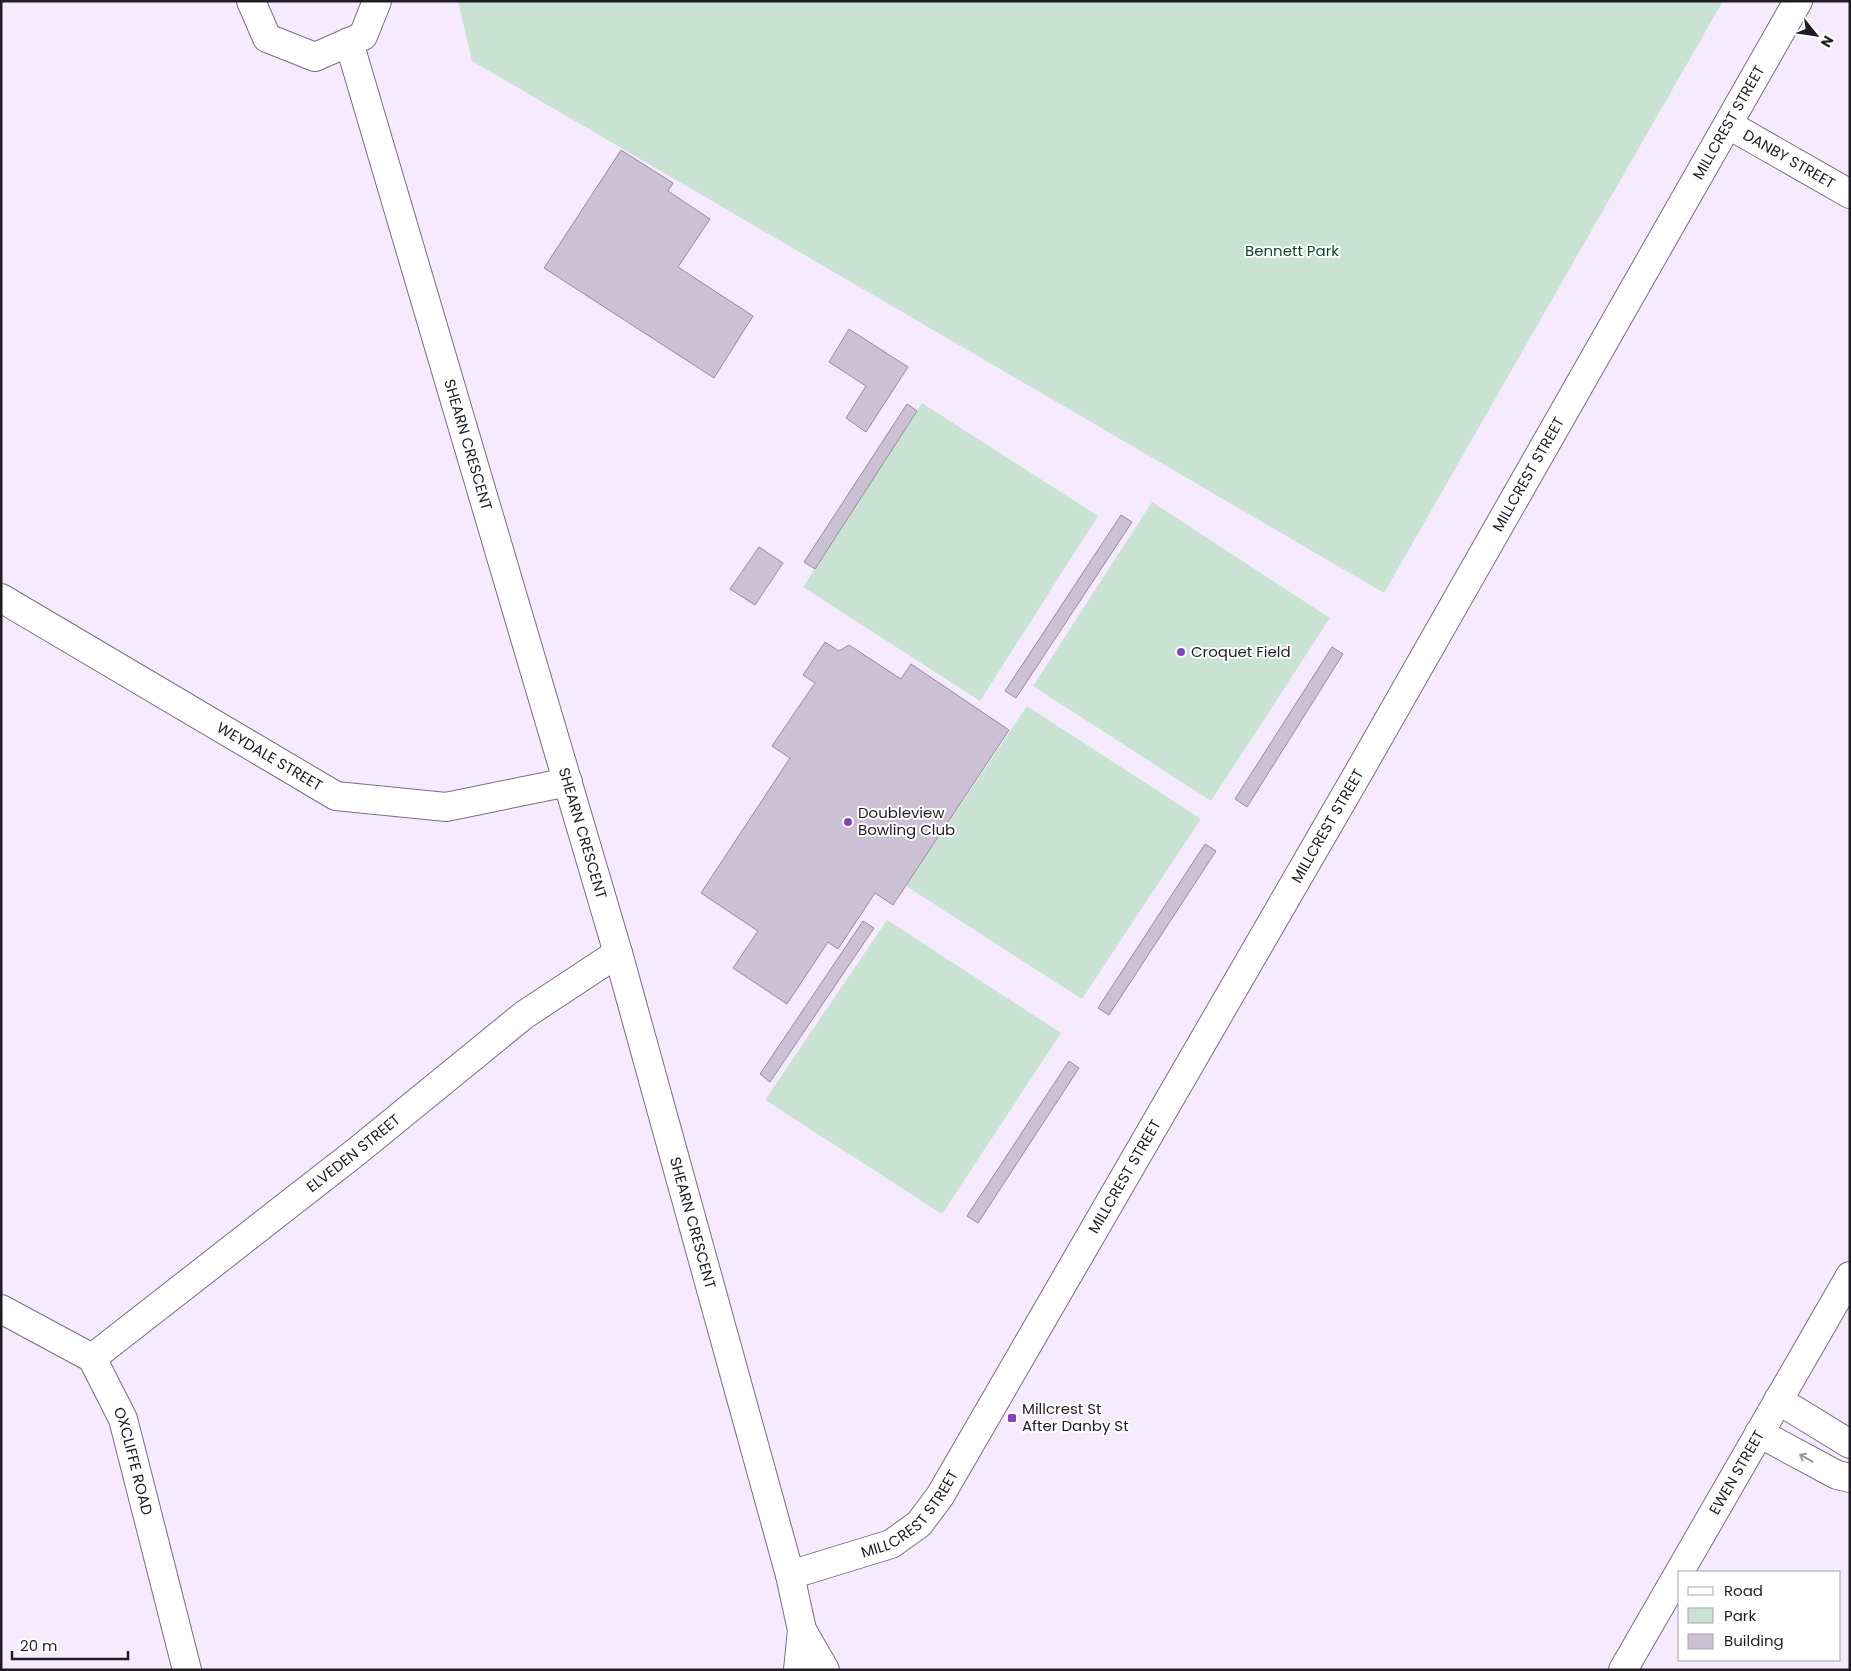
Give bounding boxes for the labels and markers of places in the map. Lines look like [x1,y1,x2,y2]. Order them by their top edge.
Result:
place label: Croquet Field [1191,641,1291,662]
marker: Croquet Field [1175,646,1187,658]
place label: Doubleview Bowling Club [858,802,955,840]
marker: Doubleview Bowling Club [842,816,854,828]
place label: Millcrest St After Danby St [1022,1398,1129,1436]
marker: Millcrest St After Danby St [1006,1412,1018,1424]

